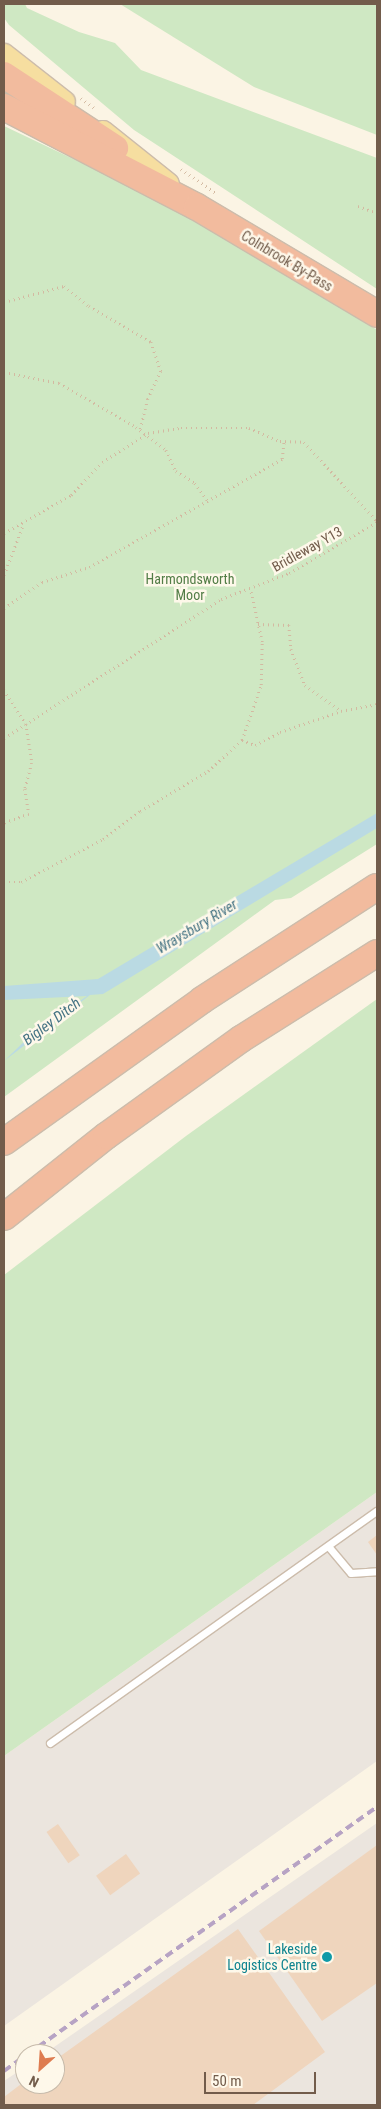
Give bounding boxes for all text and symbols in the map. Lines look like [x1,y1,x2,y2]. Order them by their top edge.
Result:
street label: Colnbrook By-Pass [238,227,336,295]
street label: Bridleway Y13 [269,523,345,575]
park label: Harmondsworth Moor [146,571,234,604]
water label: Wraysbury River [153,896,241,958]
water label: Bigley Ditch [20,994,84,1050]
place label: Lakeside Logistics Centre [227,1941,317,1974]
marker: Lakeside Logistics Centre [321,1951,333,1963]
north arrow [15,2044,65,2094]
scale bar [206,2062,318,2094]
text: 50 m [212,2072,242,2090]
text: N [27,2073,41,2091]

